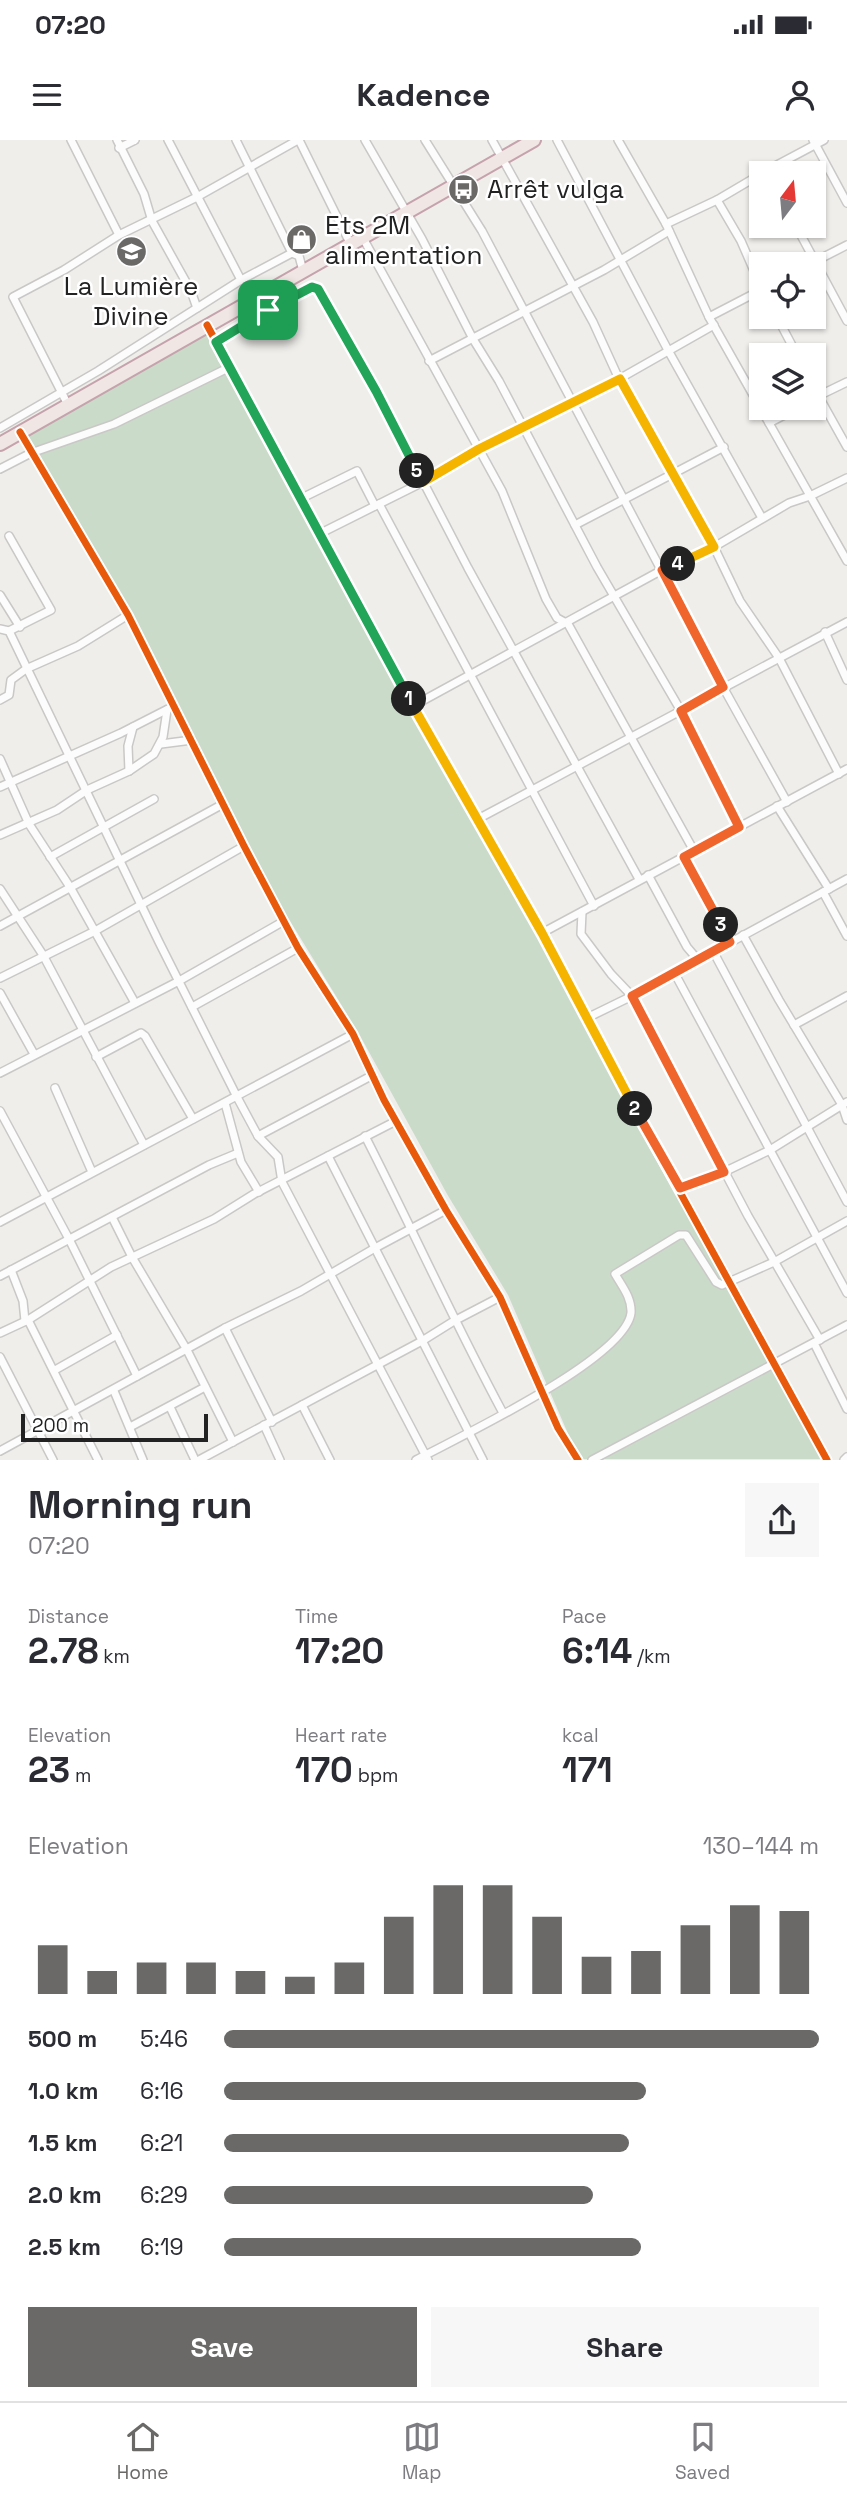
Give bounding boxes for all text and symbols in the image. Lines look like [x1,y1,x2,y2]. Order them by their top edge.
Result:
text: 07:20 [35,8,106,42]
text: Kadence [356,75,491,115]
icon: menu [28,76,66,114]
icon: person [781,76,819,114]
north arrow [749,161,826,238]
map controls [749,161,826,420]
bus stop icon: Arrêt vulga [447,172,481,206]
place label: Arrêt vulga [487,172,624,206]
place label: Ets 2M alimentation [325,208,482,272]
shop icon: Ets 2M alimentation [285,223,319,257]
school or university icon: La Lumière Divine [114,234,148,268]
button: locate [749,252,826,329]
place label: La Lumière Divine [64,269,198,333]
pin [238,280,298,340]
icon: arrive [249,291,287,329]
button: layers [749,343,826,420]
pin: 5 [400,454,434,488]
text: 5 [411,458,422,483]
pin: 4 [660,546,696,582]
text: 4 [671,551,684,576]
pin: 1 [392,682,426,716]
text: 1 [404,686,413,711]
pin: 3 [704,908,738,942]
text: 3 [715,912,726,937]
pin: 2 [618,1091,652,1126]
text: 2 [629,1096,640,1121]
scale bar [21,1410,208,1442]
text: 200 m [32,1413,89,1438]
text: Morning run [28,1481,253,1529]
button: share [745,1483,819,1557]
text: 07:20 [28,1531,90,1561]
text: Distance [28,1604,109,1629]
text: Time [295,1604,338,1629]
text: Pace [562,1604,606,1629]
text: 2.78 [28,1629,98,1673]
text: 17:20 [295,1629,384,1673]
text: 6:14 [562,1629,632,1673]
text: km [98,1644,130,1669]
text: /km [632,1644,671,1669]
text: Elevation [28,1723,111,1748]
text: Heart rate [295,1723,387,1748]
text: kcal [562,1723,599,1748]
text: 23 [28,1748,70,1792]
text: 170 [295,1748,353,1792]
text: 171 [562,1748,613,1792]
text: m [70,1763,91,1788]
text: bpm [353,1763,398,1788]
text: Elevation [28,1831,129,1861]
text: 130–144 m [703,1831,819,1861]
text: 500 m [28,2024,97,2054]
text: 5:46 [140,2024,188,2054]
text: 1.0 km [28,2076,98,2106]
text: 6:16 [140,2076,184,2106]
text: 1.5 km [28,2128,98,2158]
text: 6:21 [140,2128,183,2158]
text: 2.0 km [28,2180,102,2210]
text: 6:29 [140,2180,188,2210]
text: 2.5 km [28,2232,101,2262]
text: 6:19 [140,2232,184,2262]
button: Save [28,2307,417,2387]
button: Share [431,2307,819,2387]
tab: Home [117,2418,168,2485]
tab: Map [402,2418,441,2485]
tab: Saved [675,2418,730,2485]

